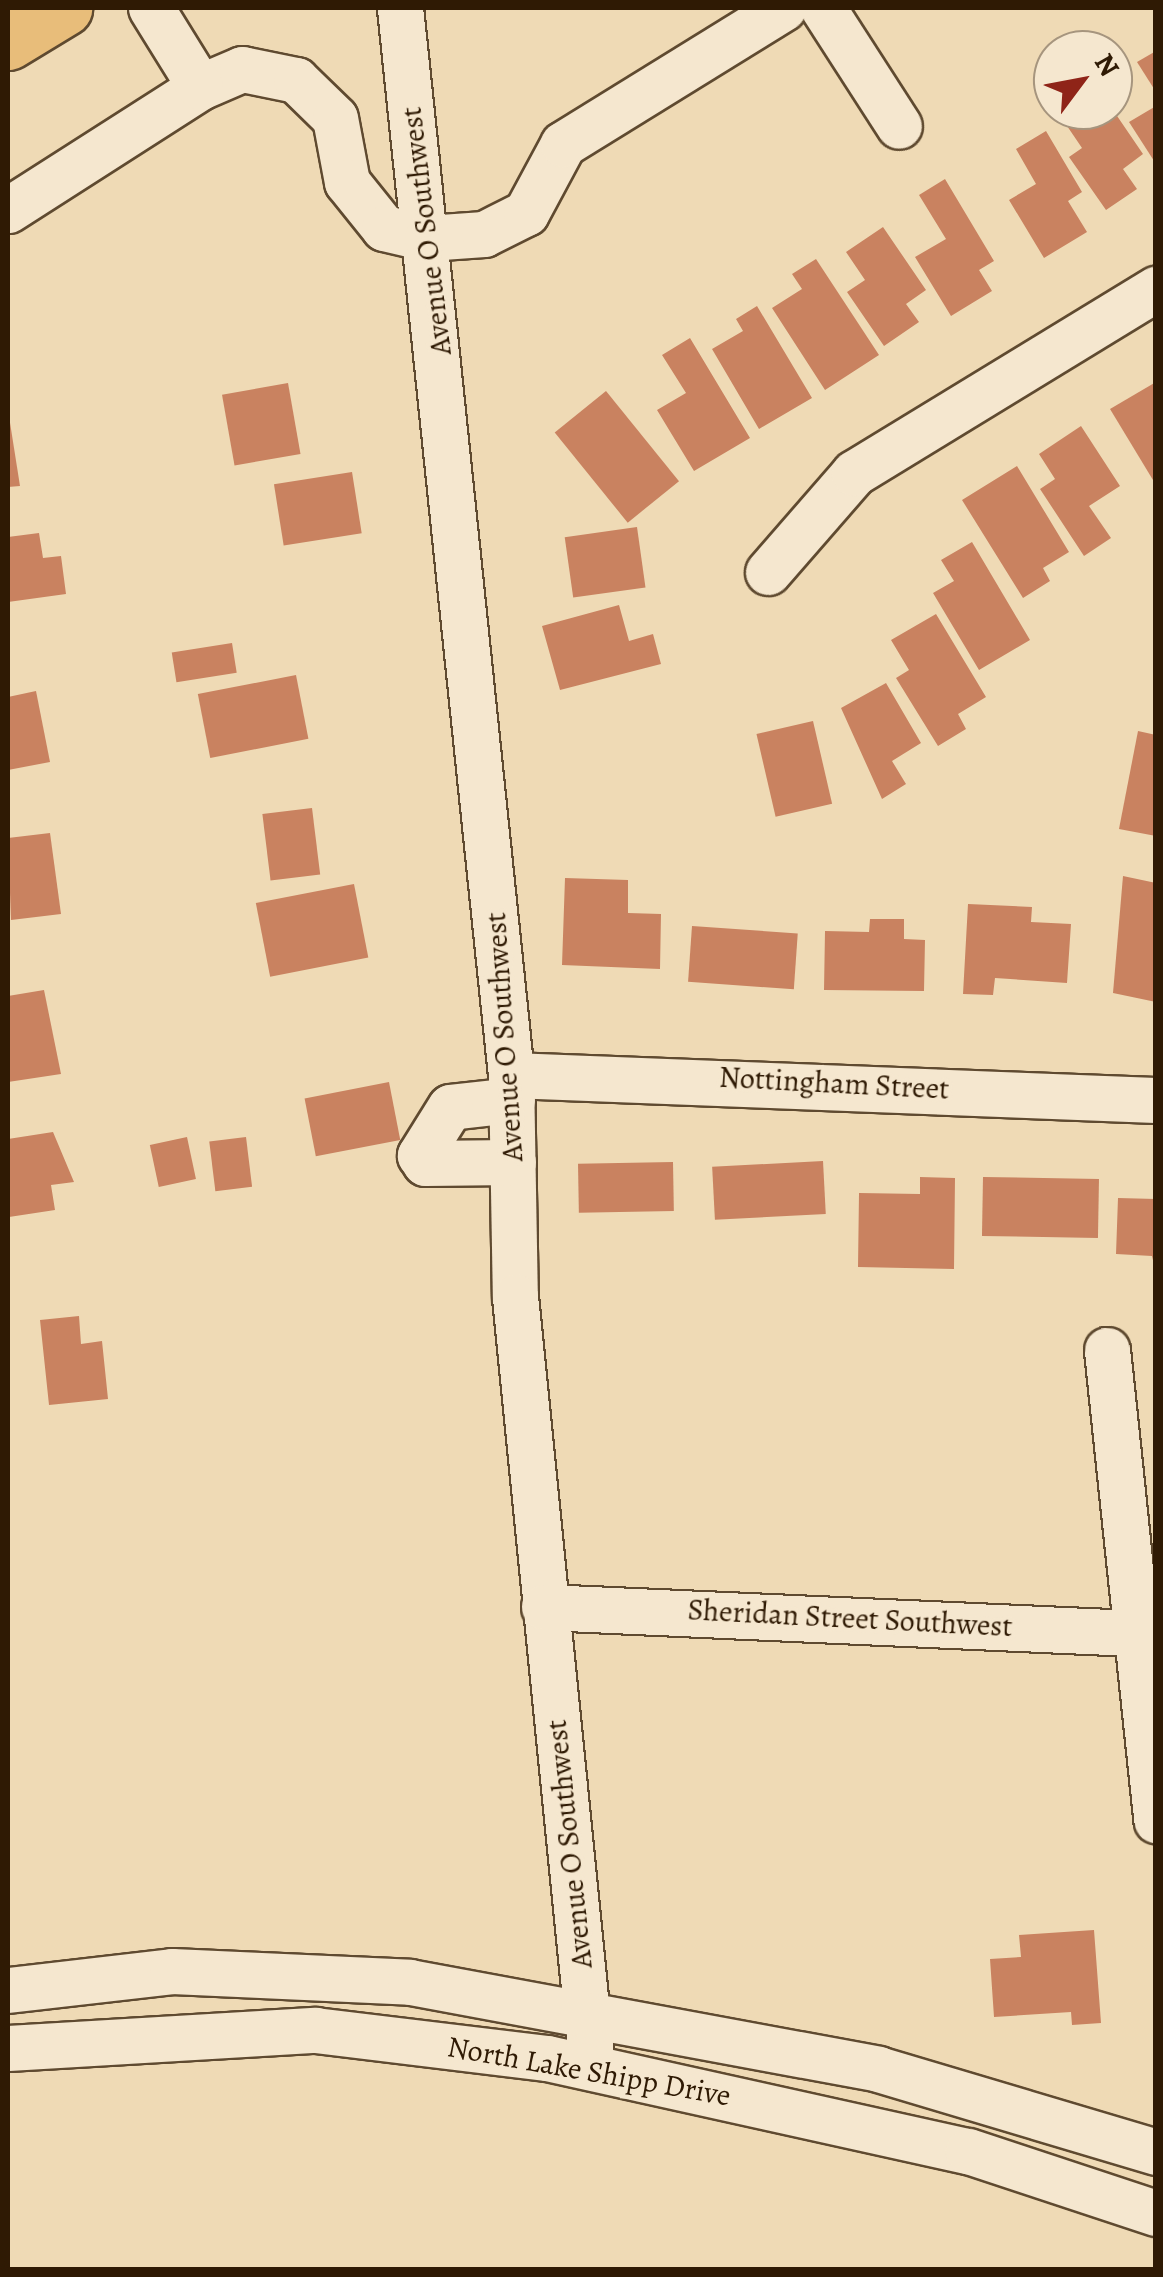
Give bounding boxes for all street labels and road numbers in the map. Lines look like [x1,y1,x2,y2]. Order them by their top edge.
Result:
street label: Avenue O Southwest [393,105,459,357]
street label: Avenue O Southwest [477,911,531,1163]
street label: Nottingham Street [718,1059,950,1107]
street label: Sheridan Street Southwest [687,1592,1013,1644]
street label: Avenue O Southwest [538,1718,600,1970]
street label: North Lake Shipp Drive [444,2028,734,2114]

